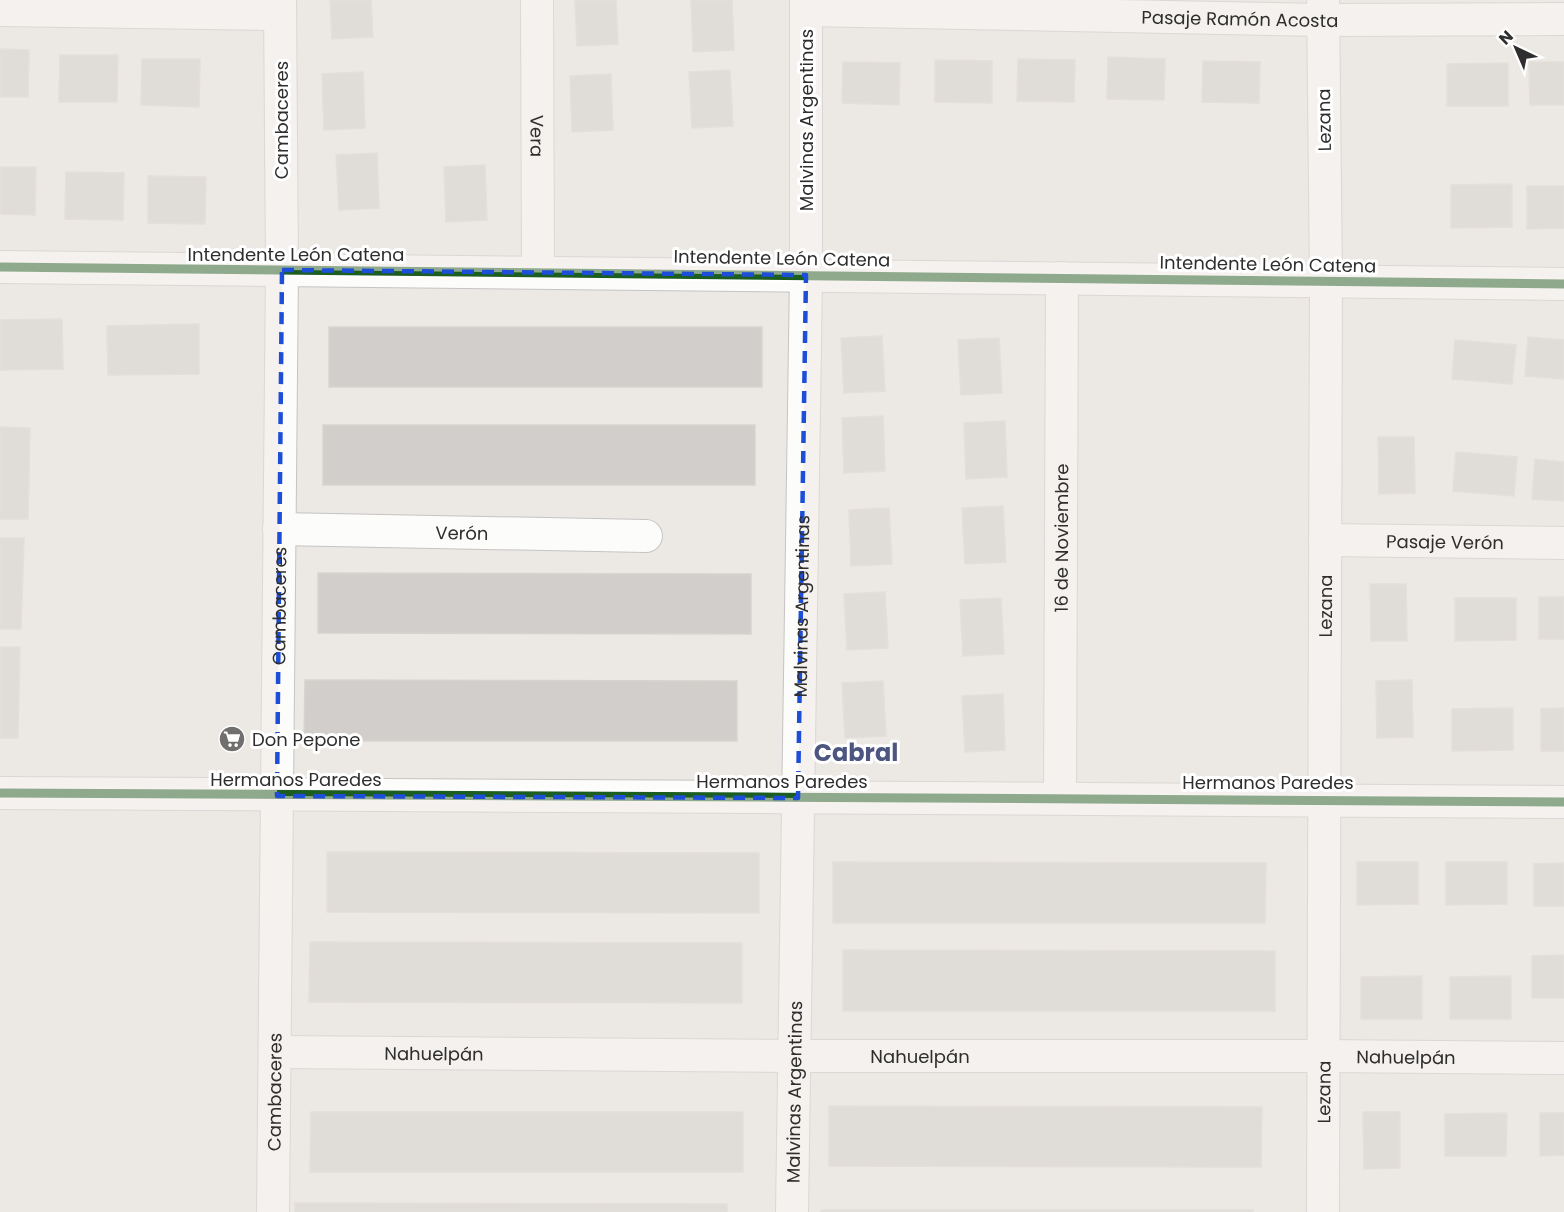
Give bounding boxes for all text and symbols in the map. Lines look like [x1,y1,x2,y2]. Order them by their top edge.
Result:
street label: Pasaje Ramón Acosta [1141,4,1338,33]
north arrow [1486,18,1546,78]
text: N [1494,25,1518,50]
street label: Malvinas Argentinas [794,29,819,211]
street label: Cambaceres [269,61,294,179]
street label: Lezana [1311,88,1337,152]
street label: Vera [525,115,550,157]
street label: Intendente León Catena [188,242,404,267]
street label: Intendente León Catena [673,244,891,272]
street label: Intendente León Catena [1159,250,1377,278]
street label: 16 de Noviembre [1048,464,1074,612]
street label: Malvinas Argentinas [787,515,815,697]
street label: Verón [435,519,489,545]
street label: Pasaje Verón [1386,528,1504,555]
street label: Cambaceres [266,547,292,665]
street label: Lezana [1312,574,1338,638]
supermarket icon: Don Pepone [217,724,247,754]
place label: Don Pepone [252,727,361,752]
district label: Cabral [814,736,898,769]
street label: Hermanos Paredes [210,767,382,792]
street label: Hermanos Paredes [696,769,868,794]
street label: Hermanos Paredes [1182,770,1354,795]
street label: Malvinas Argentinas [780,1001,808,1183]
street label: Cambaceres [261,1033,287,1151]
street label: Nahuelpán [384,1040,484,1066]
street label: Nahuelpán [870,1044,970,1069]
street label: Nahuelpán [1356,1044,1456,1070]
street label: Lezana [1311,1060,1336,1124]

